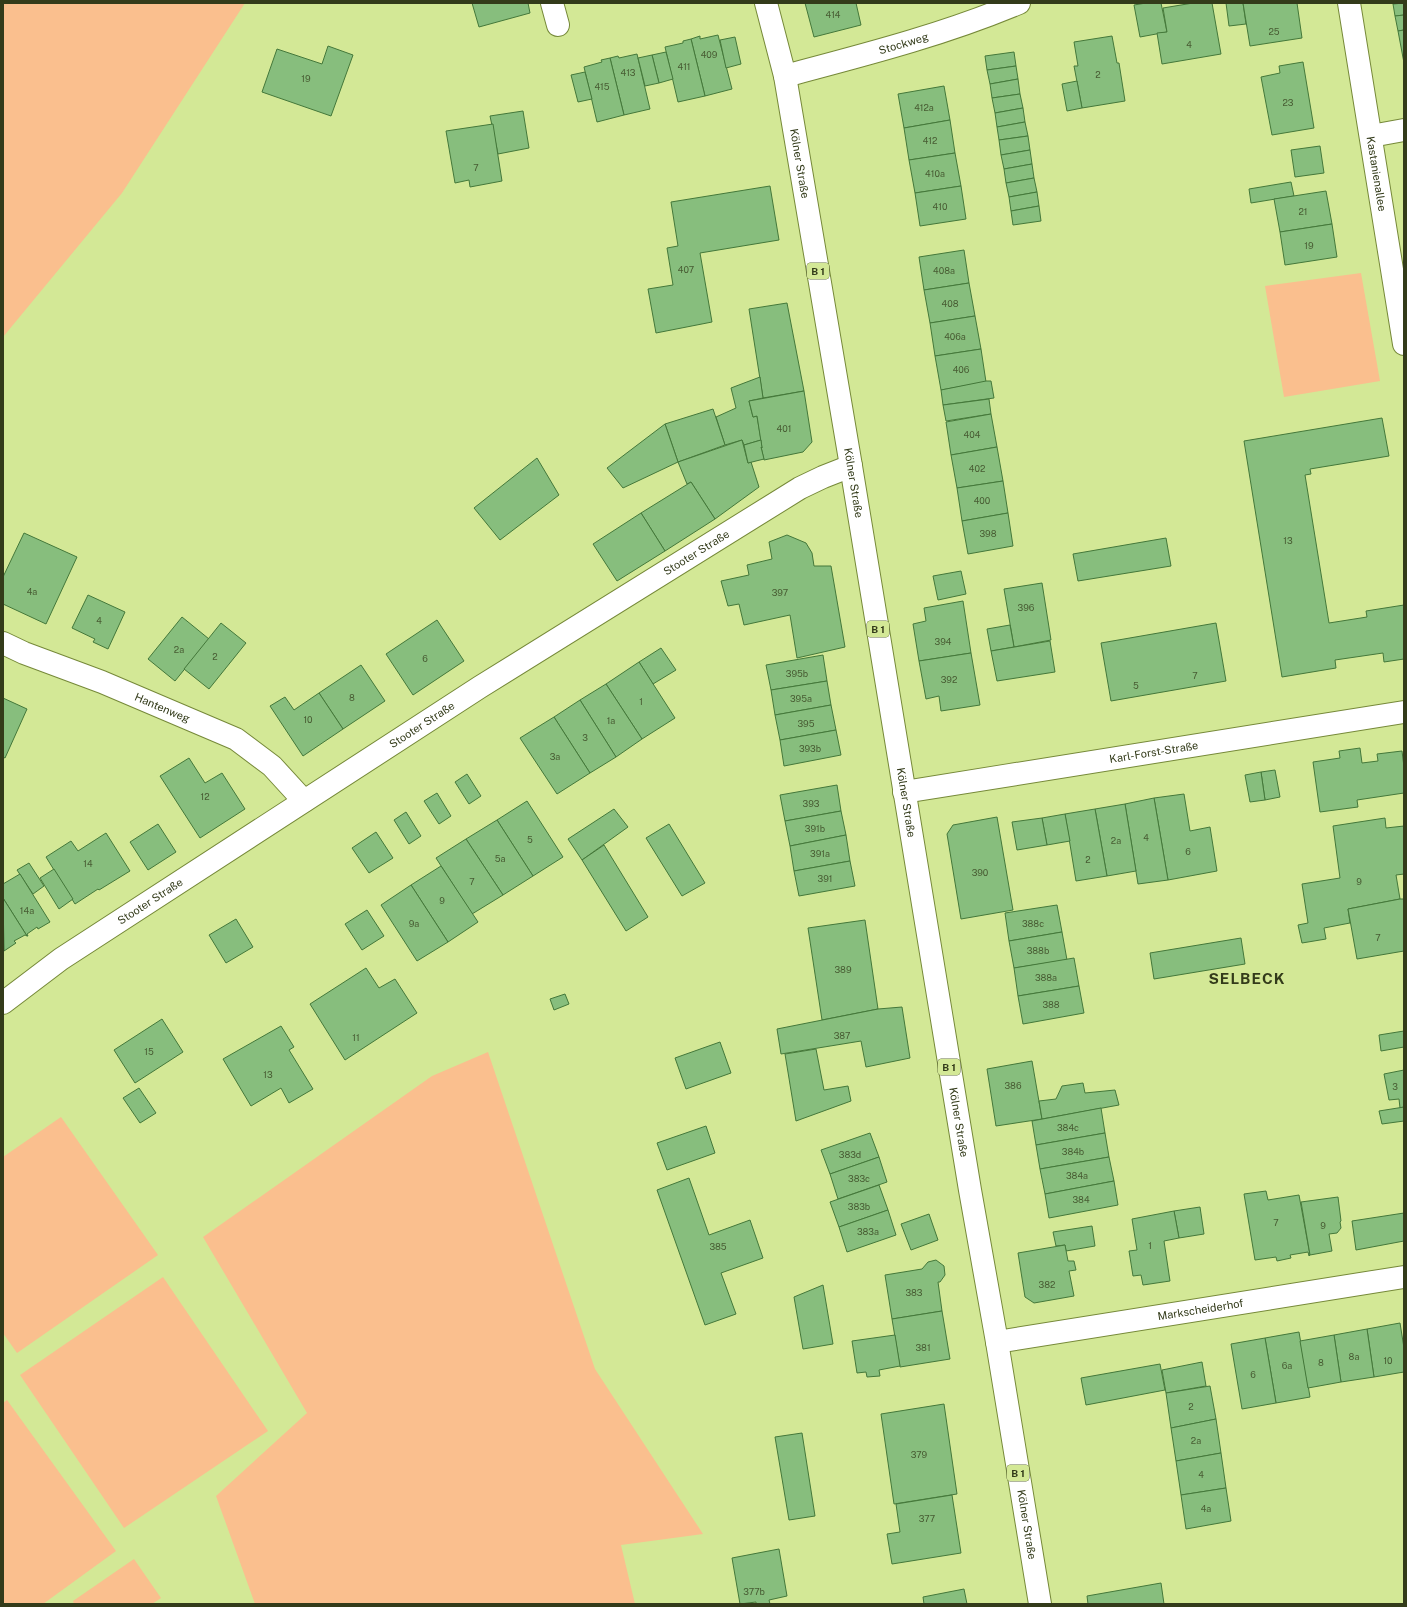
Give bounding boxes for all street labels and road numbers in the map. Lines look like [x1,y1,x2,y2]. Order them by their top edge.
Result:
street label: Stockweg [877,30,930,56]
street label: Kölner Straße [788,127,812,199]
street label: Kastanienallee [1365,135,1388,212]
road number: B 1 [807,263,829,279]
street label: Kölner Straße [842,447,865,519]
street label: Stooter Straße [661,528,731,577]
road number: B 1 [867,621,889,637]
street label: Hantenweg [133,691,192,725]
street label: Stooter Straße [387,699,457,750]
street label: Karl-Forst-Straße [1109,739,1199,765]
street label: Kölner Straße [895,767,918,838]
street label: Stooter Straße [115,876,185,927]
road number: B 1 [938,1059,960,1075]
street label: Kölner Straße [947,1086,971,1158]
street label: Markscheiderhof [1157,1297,1245,1322]
road number: B 1 [1007,1465,1029,1481]
street label: Kölner Straße [1015,1489,1039,1560]

